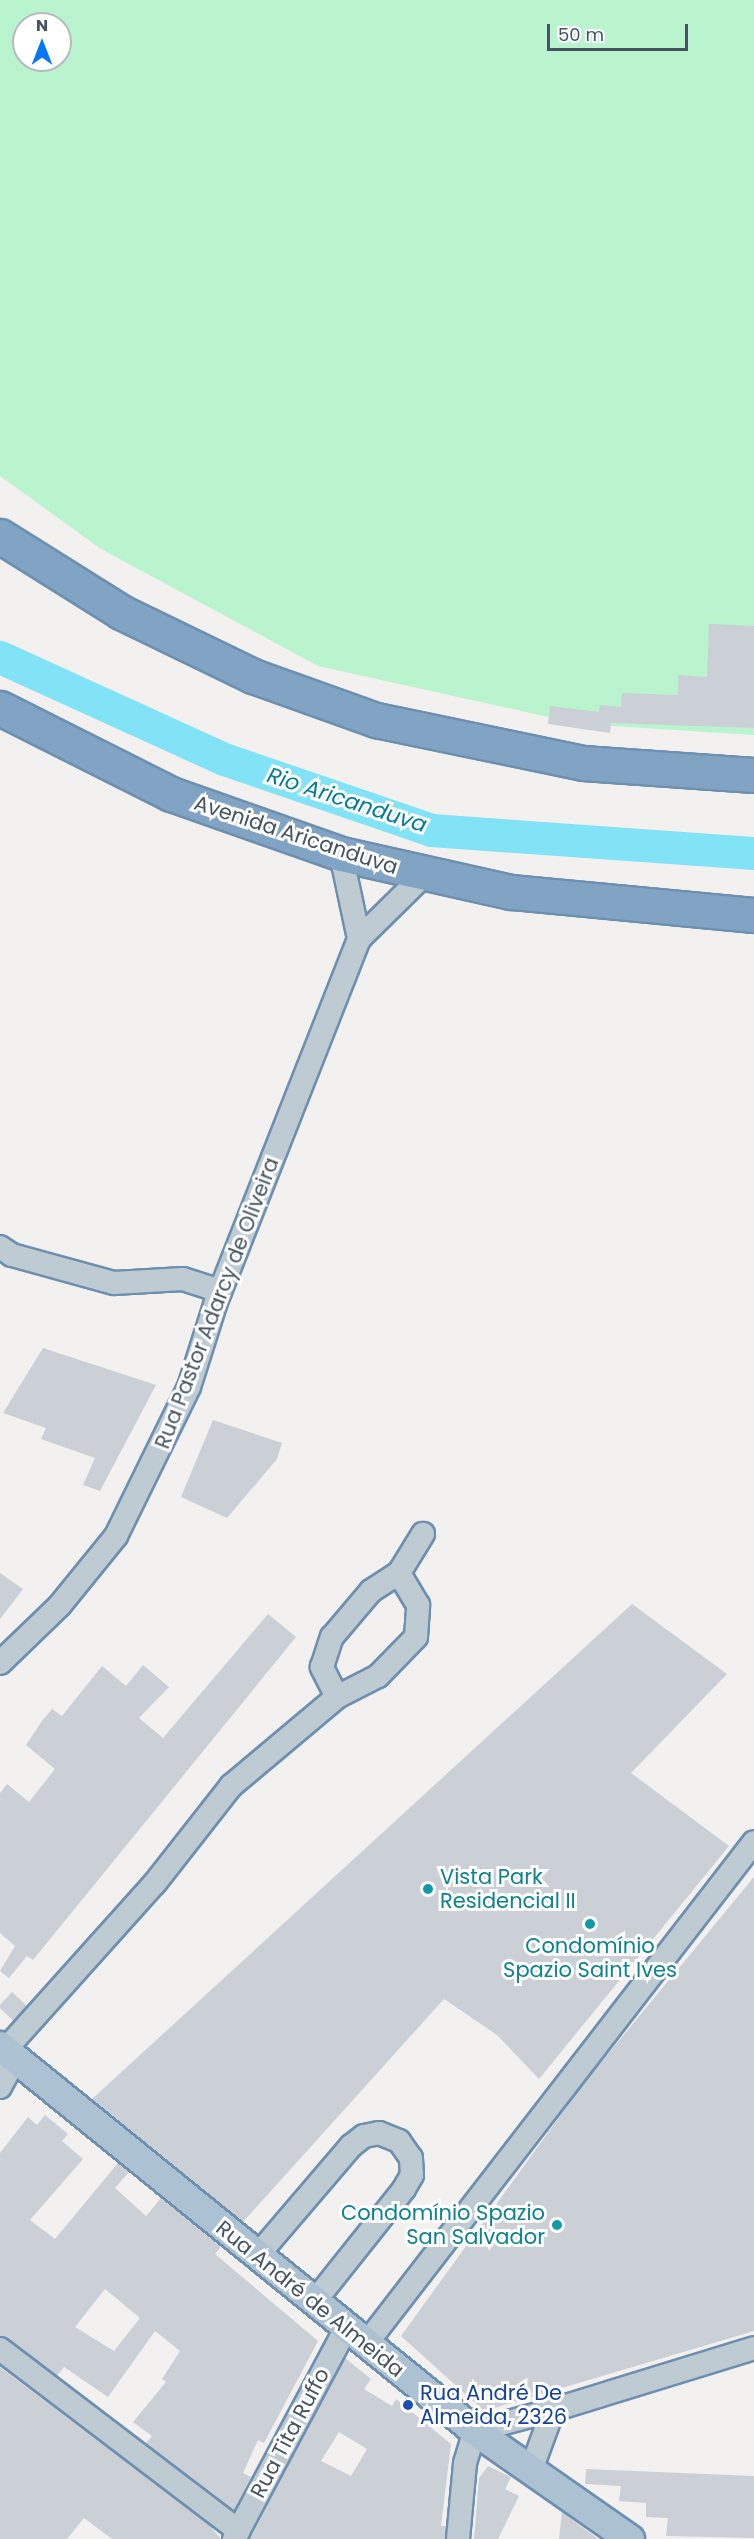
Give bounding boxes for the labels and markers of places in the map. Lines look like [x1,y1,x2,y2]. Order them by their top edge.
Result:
place label: Vista Park Residencial II [440,1864,576,1914]
marker: Vista Park Residencial II [421,1882,435,1896]
marker: Condomínio Spazio Saint Ives [583,1917,597,1931]
place label: Condomínio Spazio Saint Ives [503,1933,677,1983]
place label: Condomínio Spazio San Salvador [341,2200,545,2250]
marker: Condomínio Spazio San Salvador [550,2218,564,2232]
place label: Rua André De Almeida, 2326 [420,2380,567,2430]
marker: Rua André De Almeida, 2326 [401,2398,415,2412]

